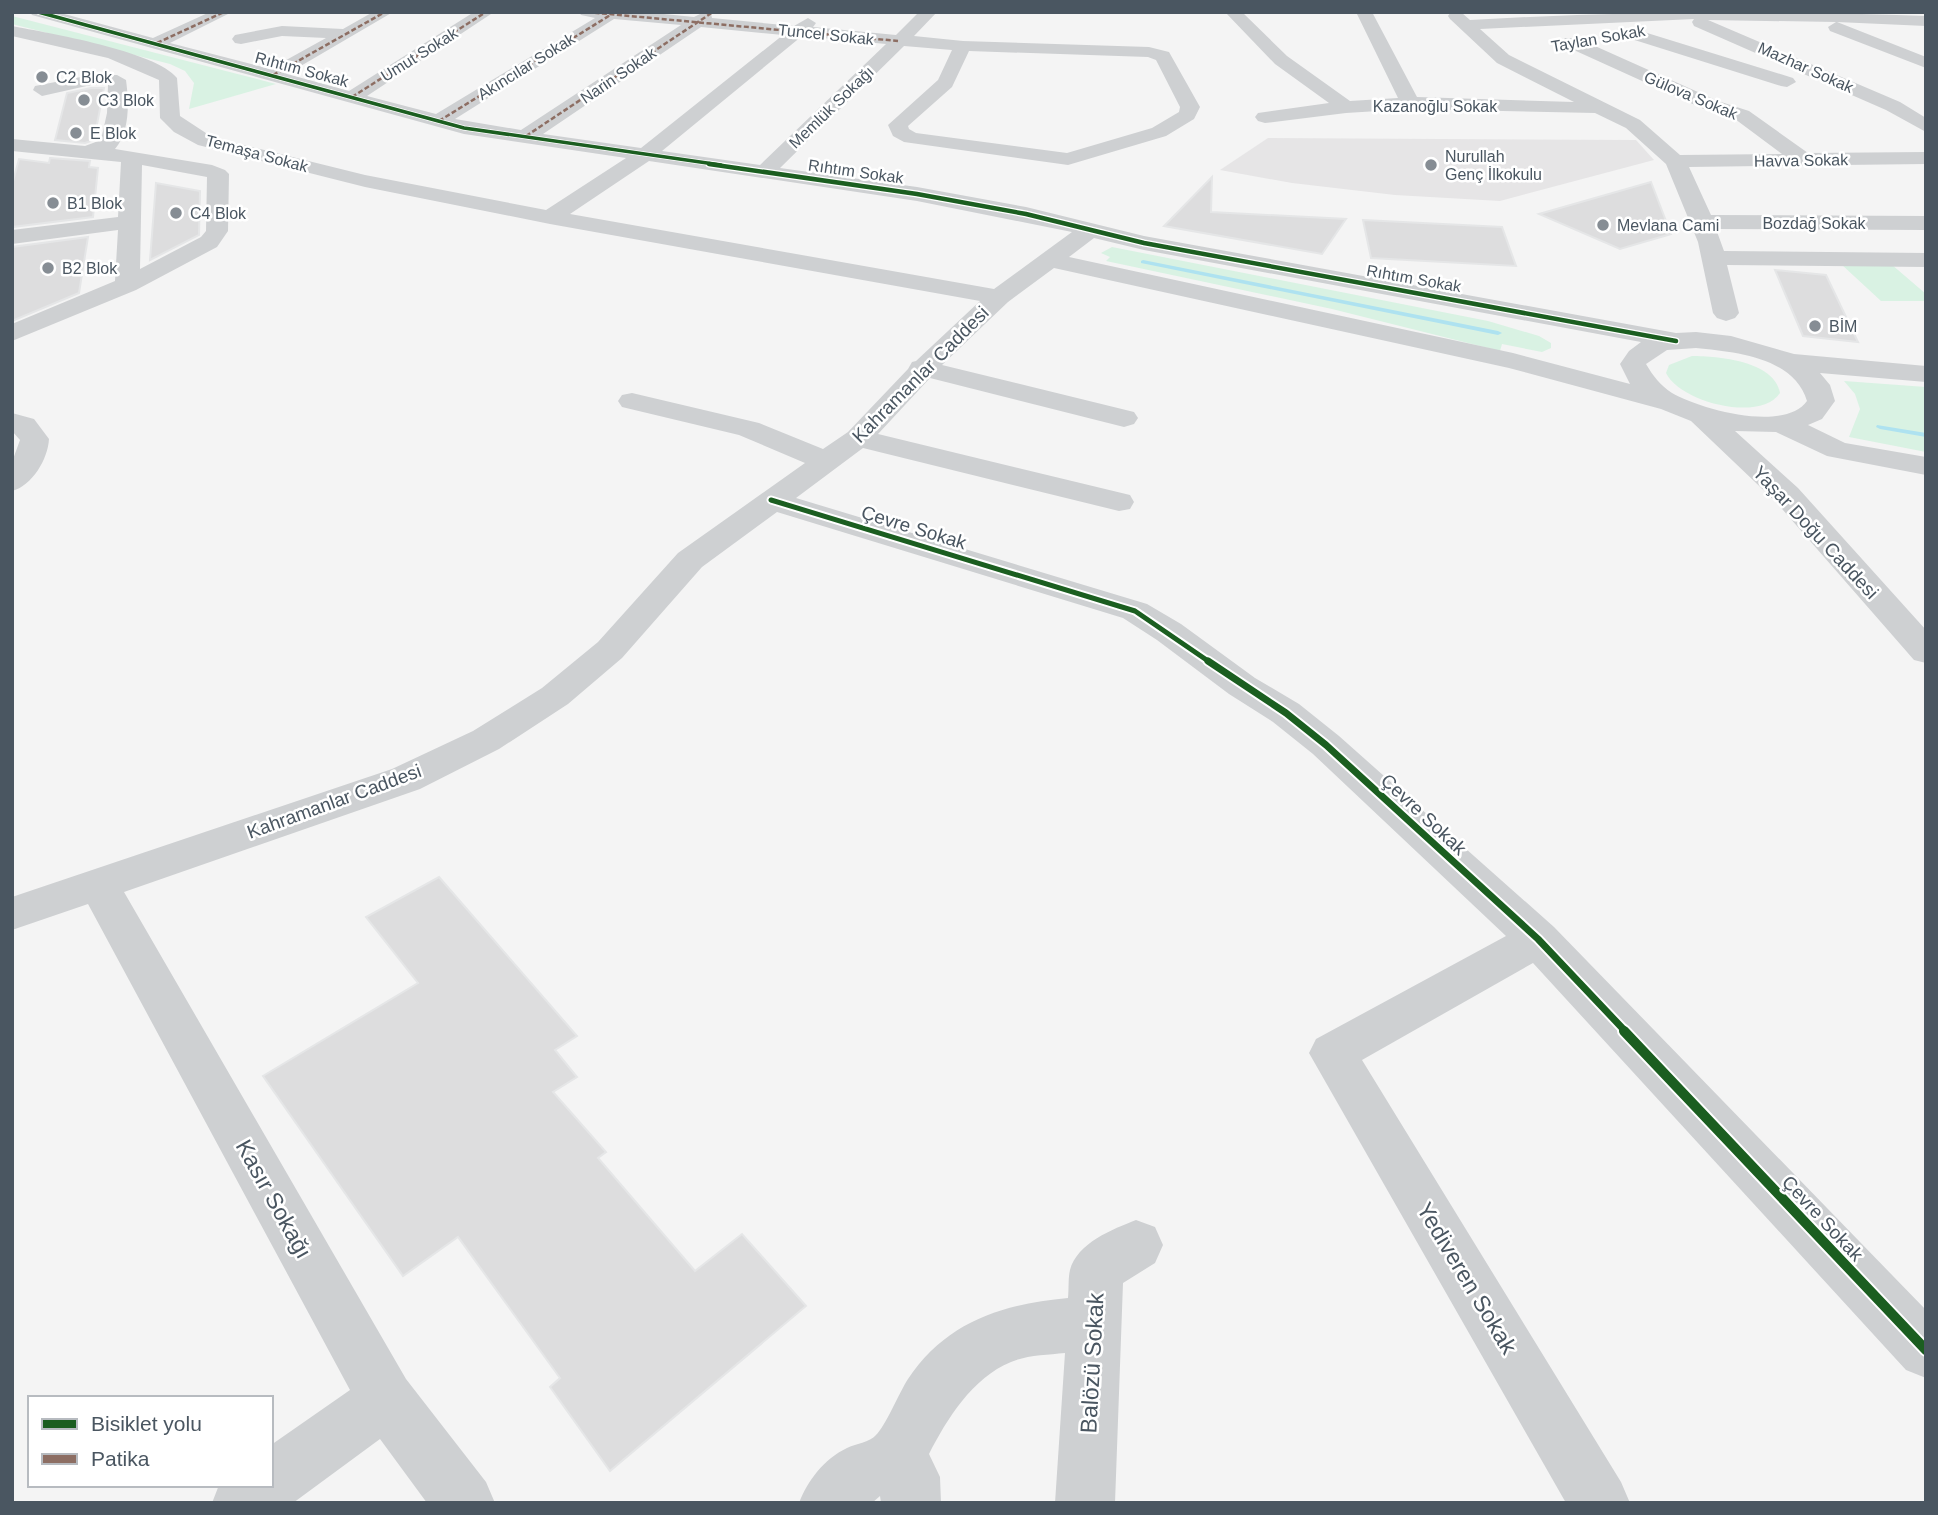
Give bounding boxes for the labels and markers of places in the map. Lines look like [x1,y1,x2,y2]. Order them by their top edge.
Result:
marker: C2 Blok [34,69,50,85]
place label: C2 Blok [56,69,113,86]
marker: C3 Blok [76,92,92,108]
place label: C3 Blok [98,92,155,109]
marker: E Blok [68,125,84,141]
place label: E Blok [90,125,137,142]
place label: Nurullah Genç İlkokulu [1445,148,1542,183]
marker: Nurullah Genç İlkokulu [1423,157,1439,173]
marker: B1 Blok [45,195,61,211]
place label: B1 Blok [67,195,123,212]
marker: C4 Blok [168,205,184,221]
place label: C4 Blok [190,205,247,222]
marker: Mevlana Cami [1595,217,1611,233]
place label: Mevlana Cami [1617,217,1719,234]
marker: B2 Blok [40,260,56,276]
place label: B2 Blok [62,260,118,277]
place label: BİM [1829,317,1857,335]
marker: BİM [1807,318,1823,334]

